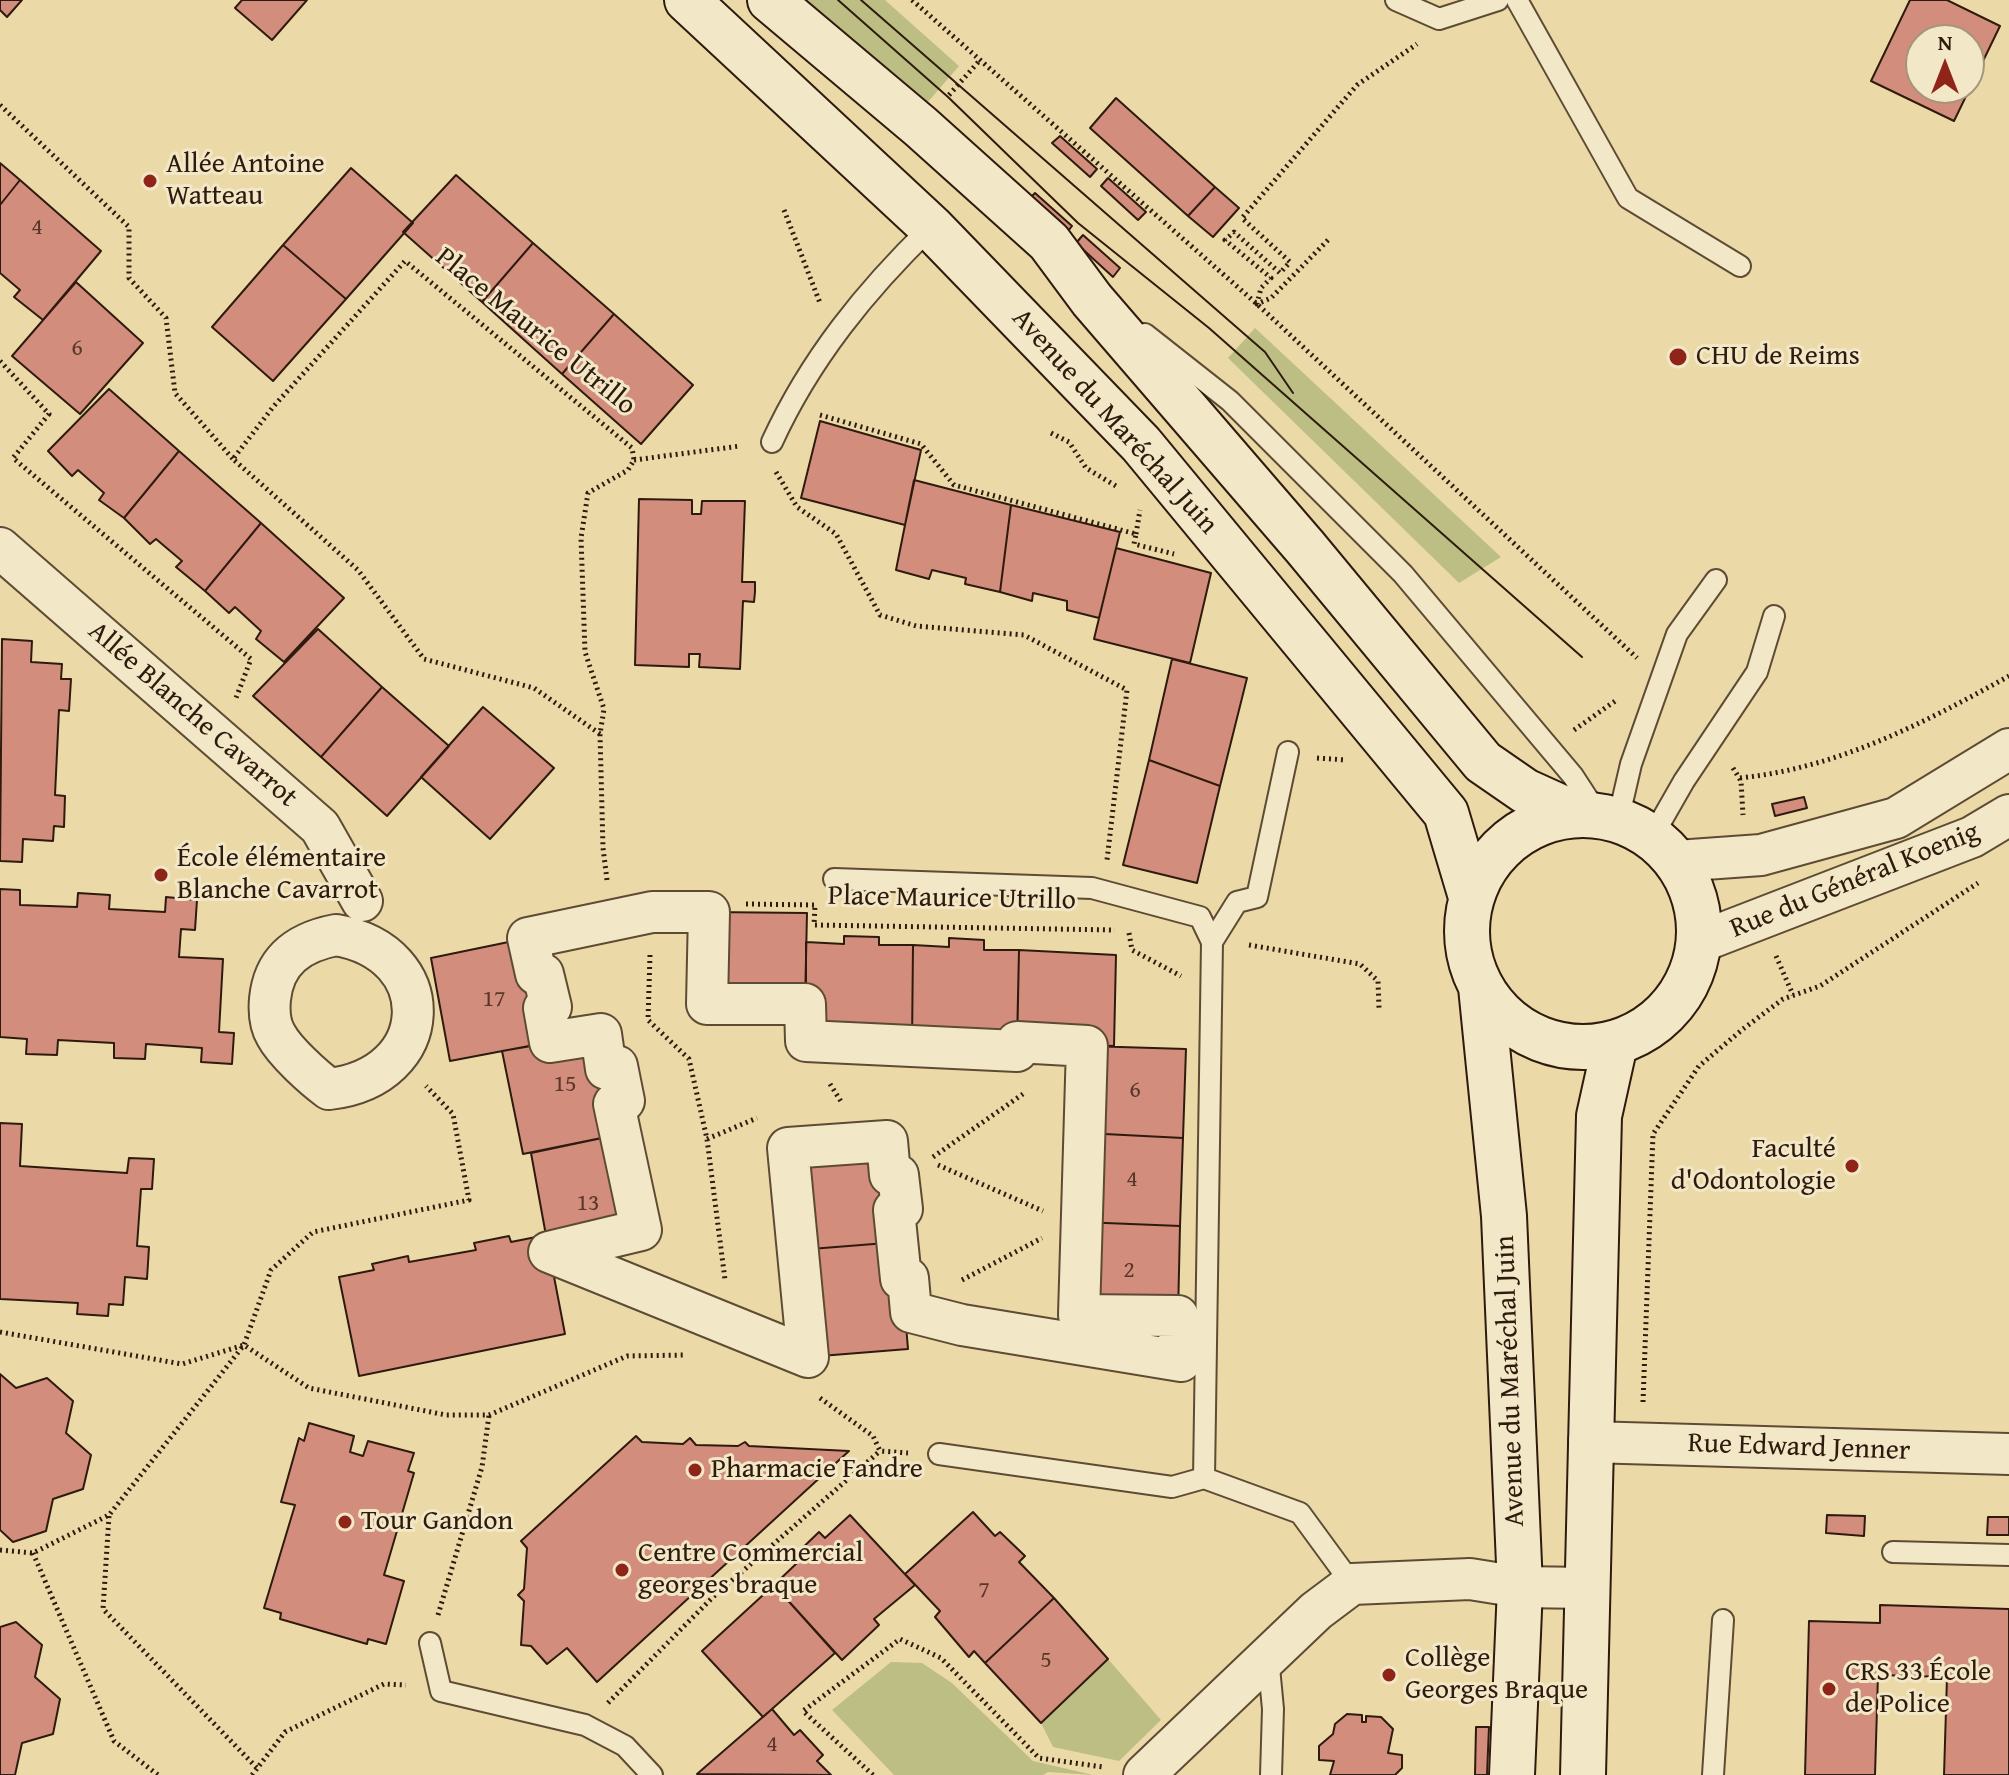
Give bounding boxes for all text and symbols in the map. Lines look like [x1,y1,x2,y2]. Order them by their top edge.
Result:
north arrow [1905,24,1985,104]
text: N [1938,26,1952,58]
place label: Allée Antoine Watteau [166,148,325,214]
marker: Allée Antoine Watteau [141,172,159,190]
house number: 4 [31,214,43,242]
street label: Place Maurice Utrillo [428,241,642,423]
street label: Avenue du Maréchal Juin [1004,302,1224,542]
house number: 6 [71,335,83,363]
place label: CHU de Reims [1696,340,1860,374]
marker: CHU de Reims [1667,346,1689,368]
street label: Allée Blanche Cavarrot [80,615,304,815]
street label: Rue du Général Koenig [1726,816,1984,946]
place label: École élémentaire Blanche Cavarrot [177,842,386,908]
marker: École élémentaire Blanche Cavarrot [152,866,170,884]
street label: Place Maurice Utrillo [828,880,1076,918]
house number: 17 [482,986,506,1014]
house number: 15 [553,1071,577,1099]
house number: 6 [1129,1077,1141,1105]
place label: Faculté d'Odontologie [1671,1133,1836,1199]
marker: Faculté d'Odontologie [1843,1157,1861,1175]
house number: 4 [1126,1166,1138,1194]
house number: 13 [576,1190,600,1218]
street label: Avenue du Maréchal Juin [1489,1235,1533,1527]
house number: 2 [1123,1257,1135,1285]
street label: Rue Edward Jenner [1687,1427,1911,1469]
place label: Pharmacie Fandre [711,1453,923,1487]
marker: Pharmacie Fandre [686,1461,704,1479]
place label: Tour Gandon [361,1505,513,1539]
marker: Tour Gandon [336,1513,354,1531]
place label: Centre Commercial georges braque [638,1537,863,1603]
marker: Centre Commercial georges braque [613,1561,631,1579]
house number: 7 [978,1577,990,1605]
place label: Collège Georges Braque [1405,1642,1588,1708]
house number: 5 [1040,1647,1052,1675]
place label: CRS 33 École de Police [1845,1656,1991,1722]
marker: Collège Georges Braque [1380,1666,1398,1684]
marker: CRS 33 École de Police [1820,1680,1838,1698]
house number: 4 [766,1731,778,1759]

